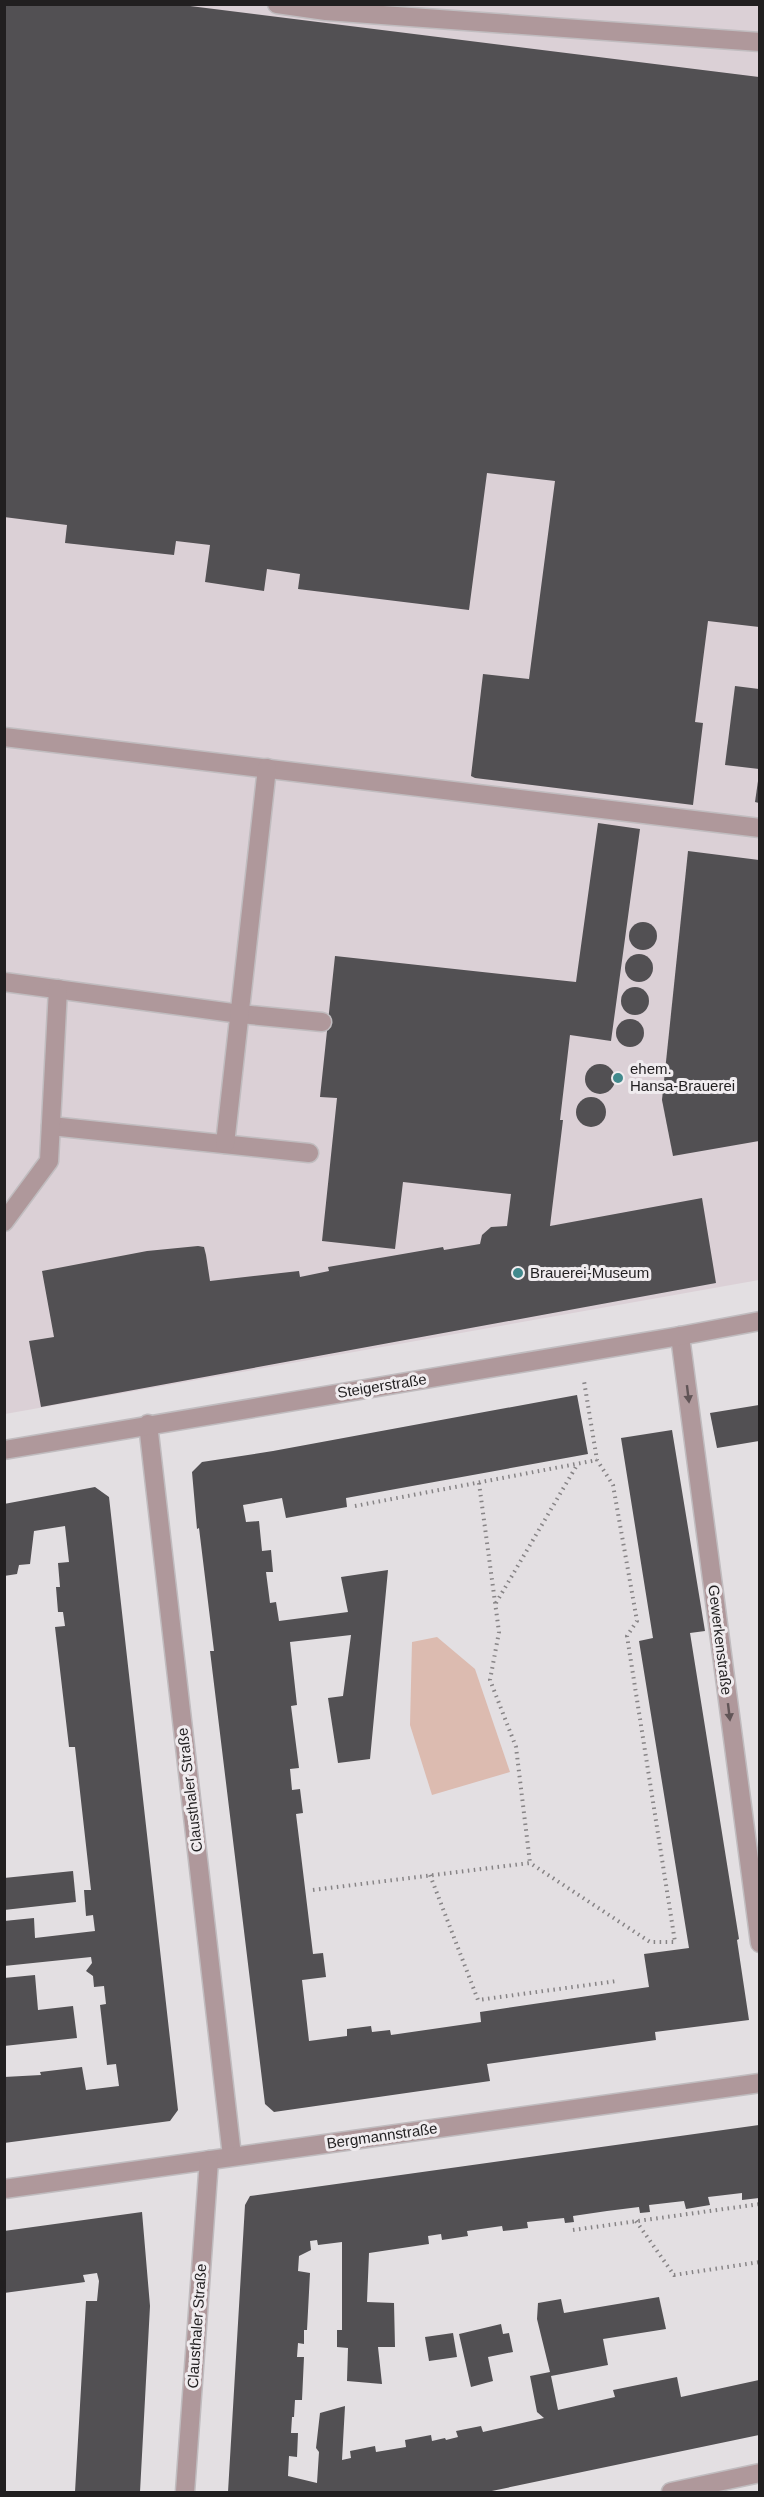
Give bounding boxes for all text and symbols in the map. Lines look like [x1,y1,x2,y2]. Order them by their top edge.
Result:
place label: ehem. Hansa-Brauerei [630,1060,735,1094]
marker: ehem. Hansa-Brauerei [611,1071,625,1085]
place label: Brauerei-Museum [530,1264,649,1281]
marker: Brauerei-Museum [511,1266,525,1280]
street label: Steigerstraße [336,1370,428,1401]
one-way arrow [683,1385,692,1404]
street label: Gewerkenstraße [705,1584,736,1696]
one-way arrow [725,1703,734,1722]
street label: Clausthaler Straße [173,1727,206,1853]
street label: Bergmannstraße [325,2119,438,2152]
street label: Clausthaler Straße [184,2263,209,2389]

